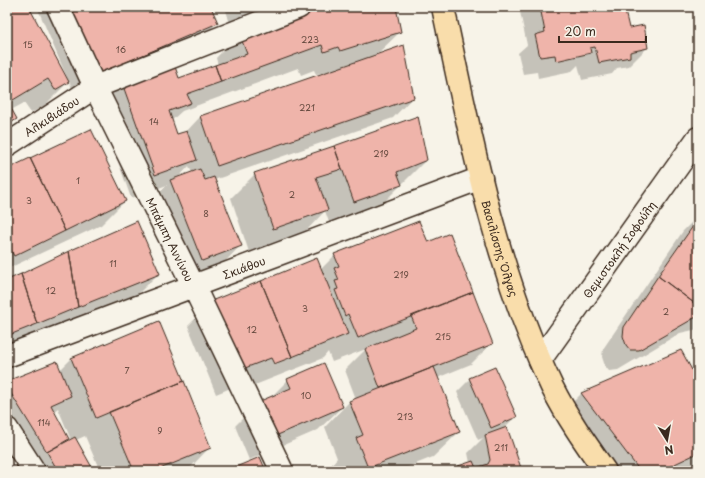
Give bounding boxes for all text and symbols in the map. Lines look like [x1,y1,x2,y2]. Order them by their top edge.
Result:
scale bar [559,18,646,44]
text: 20 m [565,22,596,40]
house number: 223 [301,32,319,46]
house number: 15 [23,37,33,51]
house number: 16 [116,42,126,56]
street label: Αλκιβιάδου [20,91,82,140]
house number: 221 [299,100,315,114]
house number: 14 [149,114,159,128]
house number: 219 [373,146,389,160]
house number: 1 [76,173,80,187]
house number: 2 [289,187,295,201]
house number: 3 [26,193,32,207]
street label: Μπάμπη Αννίνου [142,194,198,284]
street label: Θεμιστοκλή Σοφούλη [578,197,659,301]
street label: Βασιλίσσης Όλγας [478,198,523,299]
house number: 8 [203,206,209,220]
street label: Σκιάθου [220,251,268,283]
house number: 11 [109,256,117,270]
house number: 219 [393,267,409,281]
house number: 12 [46,283,56,297]
house number: 3 [302,301,308,315]
house number: 2 [663,304,669,318]
house number: 12 [247,322,257,336]
house number: 215 [435,329,451,343]
house number: 7 [124,363,130,377]
house number: 10 [301,388,312,402]
house number: 213 [397,409,413,423]
house number: 114 [37,415,51,429]
north arrow [647,420,687,460]
house number: 9 [157,423,163,437]
house number: 211 [494,440,508,454]
text: N [663,441,675,460]

